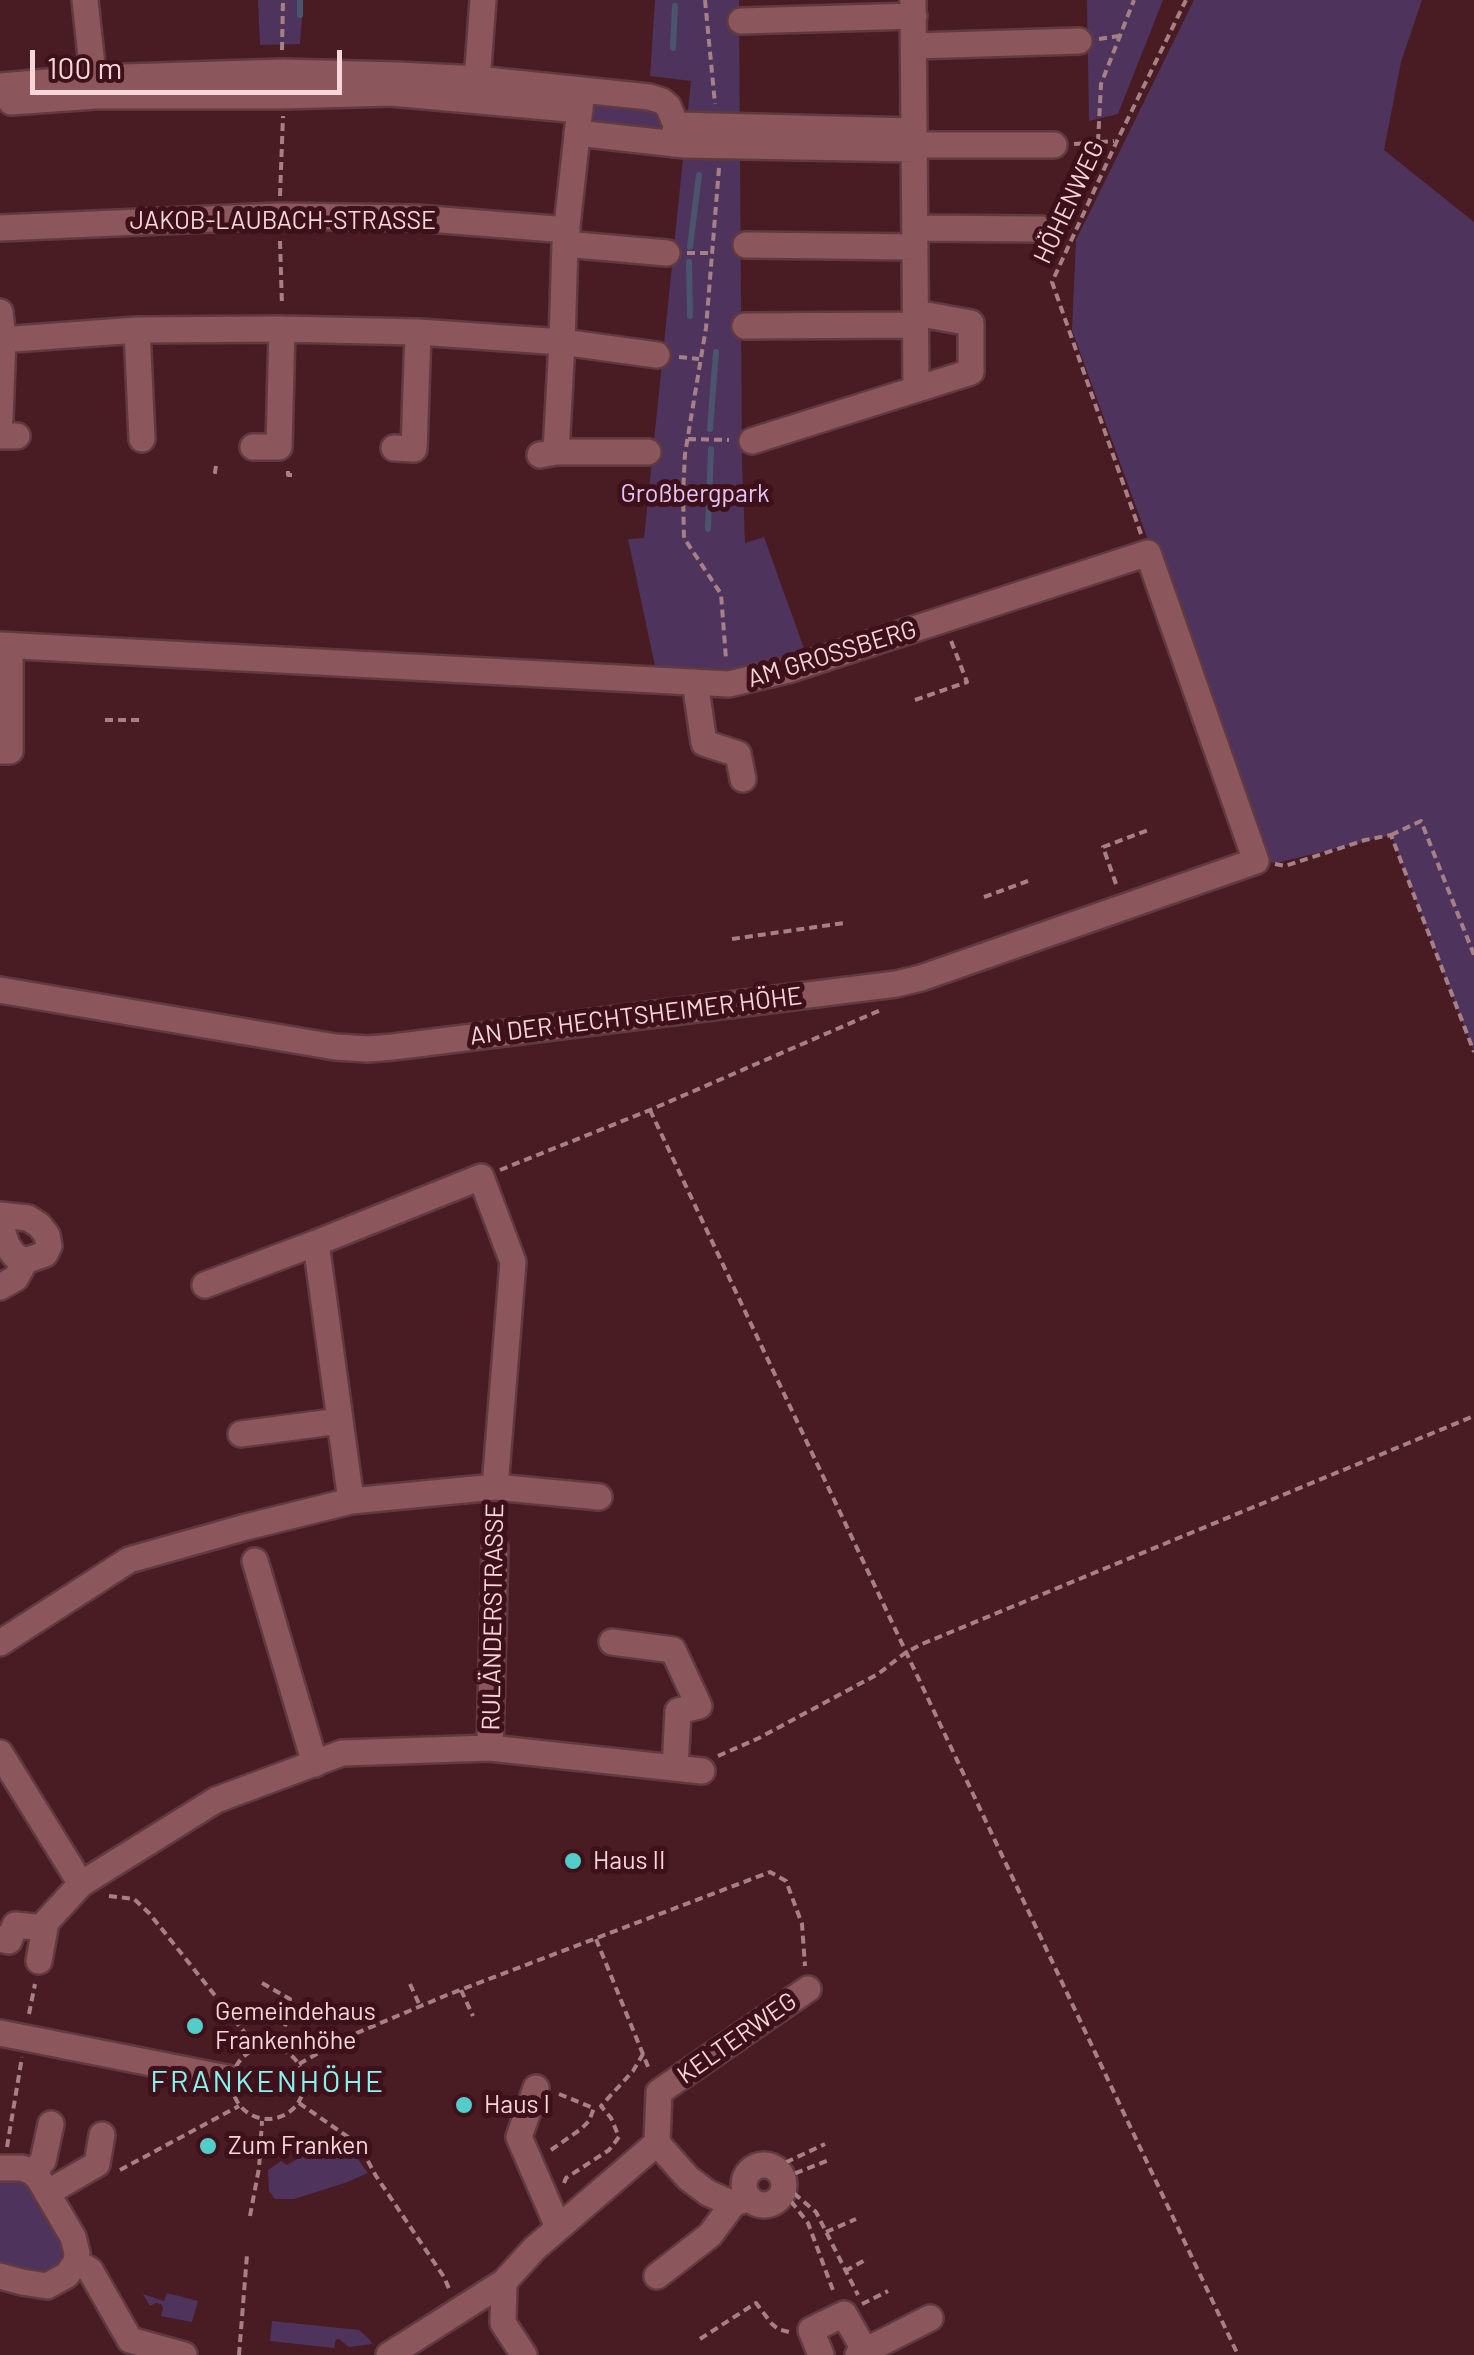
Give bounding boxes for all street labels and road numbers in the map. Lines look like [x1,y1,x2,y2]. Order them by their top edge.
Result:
street label: HÖHENWEG [1027,136,1111,268]
street label: JAKOB-LAUBACH-STRASSE [130,206,436,236]
street label: AM GROSSBERG [744,614,920,694]
street label: AN DER HECHTSHEIMER HÖHE [468,981,804,1051]
street label: RULÄNDERSTRASSE [476,1503,510,1731]
street label: KELTERWEG [672,1986,802,2090]

